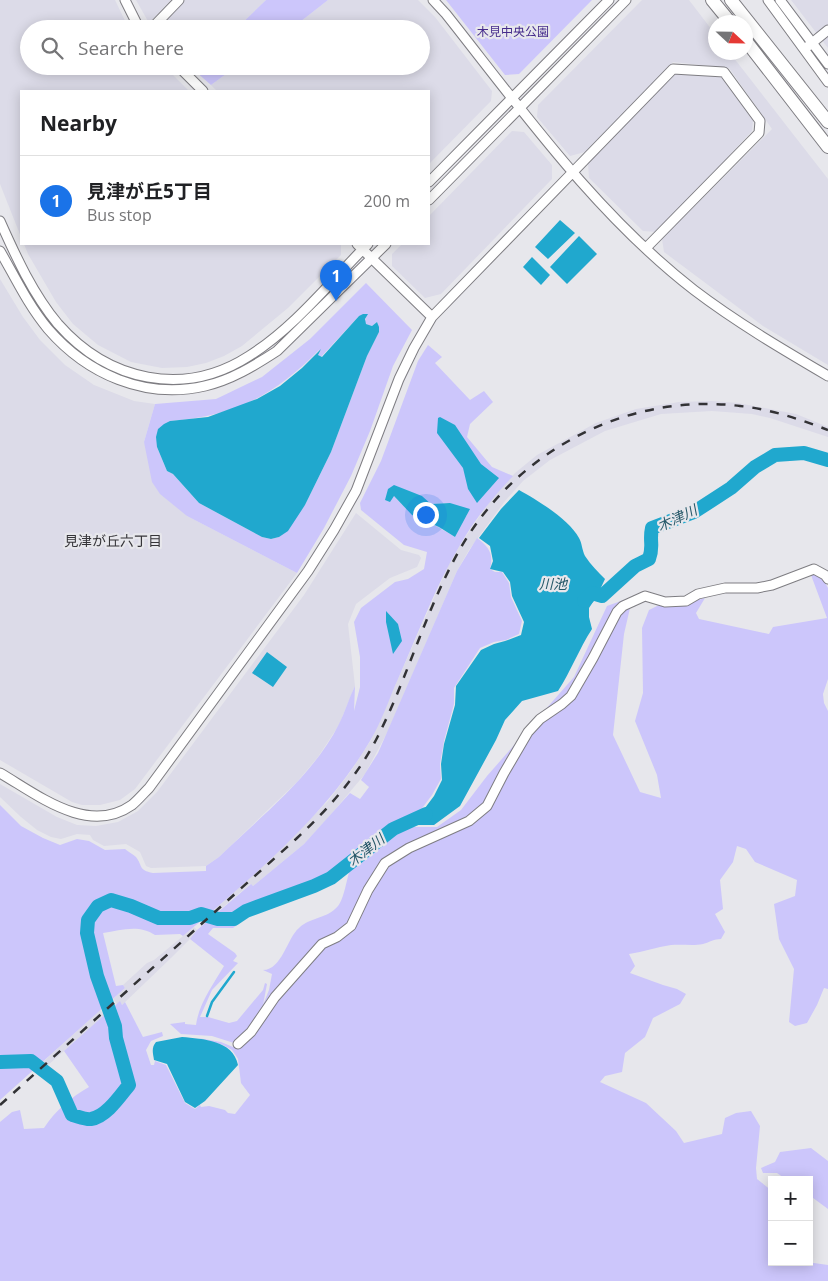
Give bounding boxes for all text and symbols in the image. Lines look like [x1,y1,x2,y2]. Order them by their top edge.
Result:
north arrow [708,15,753,60]
search box [20,20,430,75]
park label: 木見中央公園 [477,23,549,40]
icon: search [38,34,66,62]
text: Search here [78,35,184,61]
text: Nearby [40,109,117,137]
text: 見津が丘5丁目 [87,178,212,204]
text: 1 [51,190,61,212]
text: 200 m [364,190,410,212]
text: Bus stop [87,204,152,226]
pin: 1 [320,260,352,301]
water label: 木津川 [654,499,702,535]
your location [413,502,439,528]
district label: 見津が丘六丁目 [64,531,162,550]
water label: 川池 [539,574,569,593]
water label: 木津川 [343,828,390,870]
map controls [768,1176,813,1266]
button: + [768,1176,813,1221]
button: − [768,1221,813,1266]

